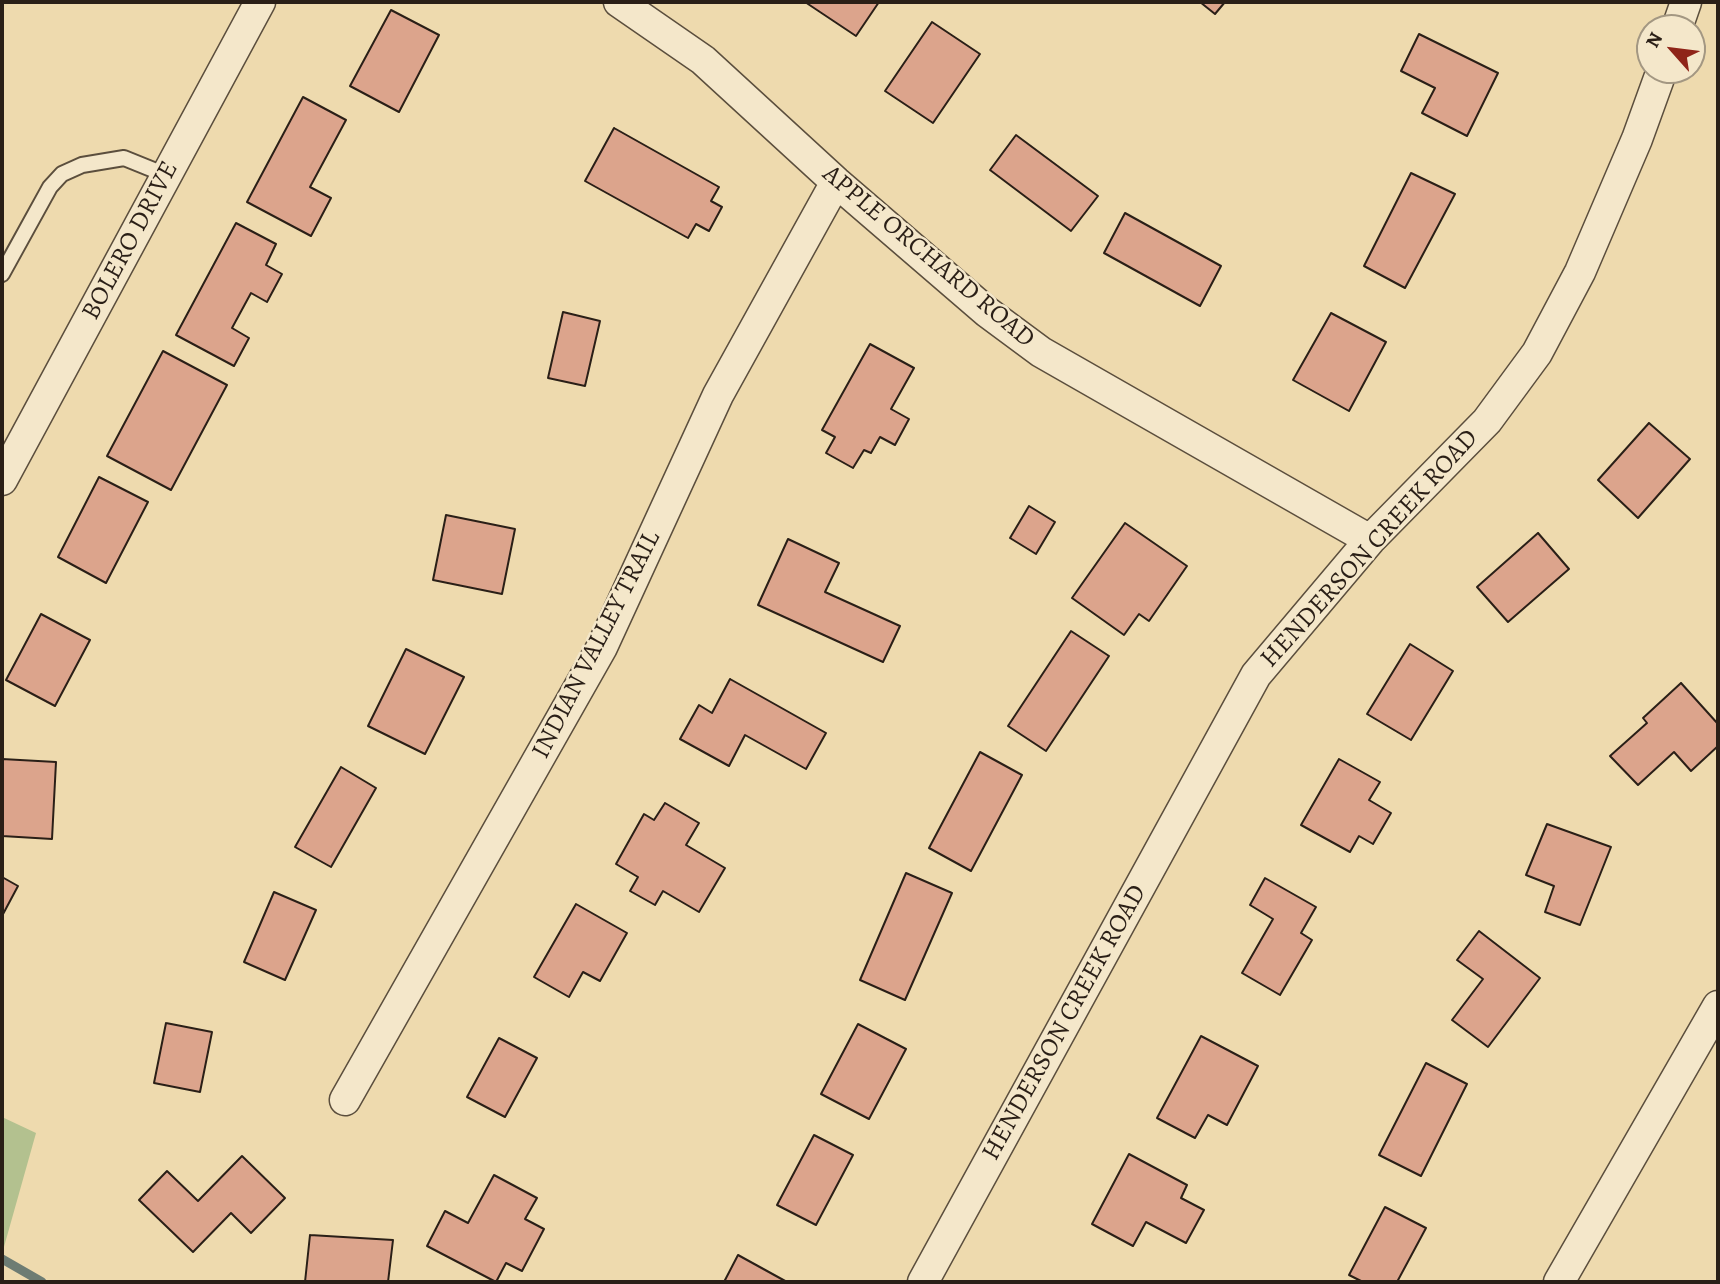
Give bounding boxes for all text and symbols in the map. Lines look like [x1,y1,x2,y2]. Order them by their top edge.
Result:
north arrow [1636,14,1706,84]
text: N [1639,28,1669,52]
street label: BOLERO DRIVE [76,156,186,326]
street label: APPLE ORCHARD ROAD [815,159,1041,355]
street label: HENDERSON CREEK ROAD [1255,423,1485,675]
street label: INDIAN VALLEY TRAIL [526,526,668,764]
street label: HENDERSON CREEK ROAD [976,880,1154,1166]

